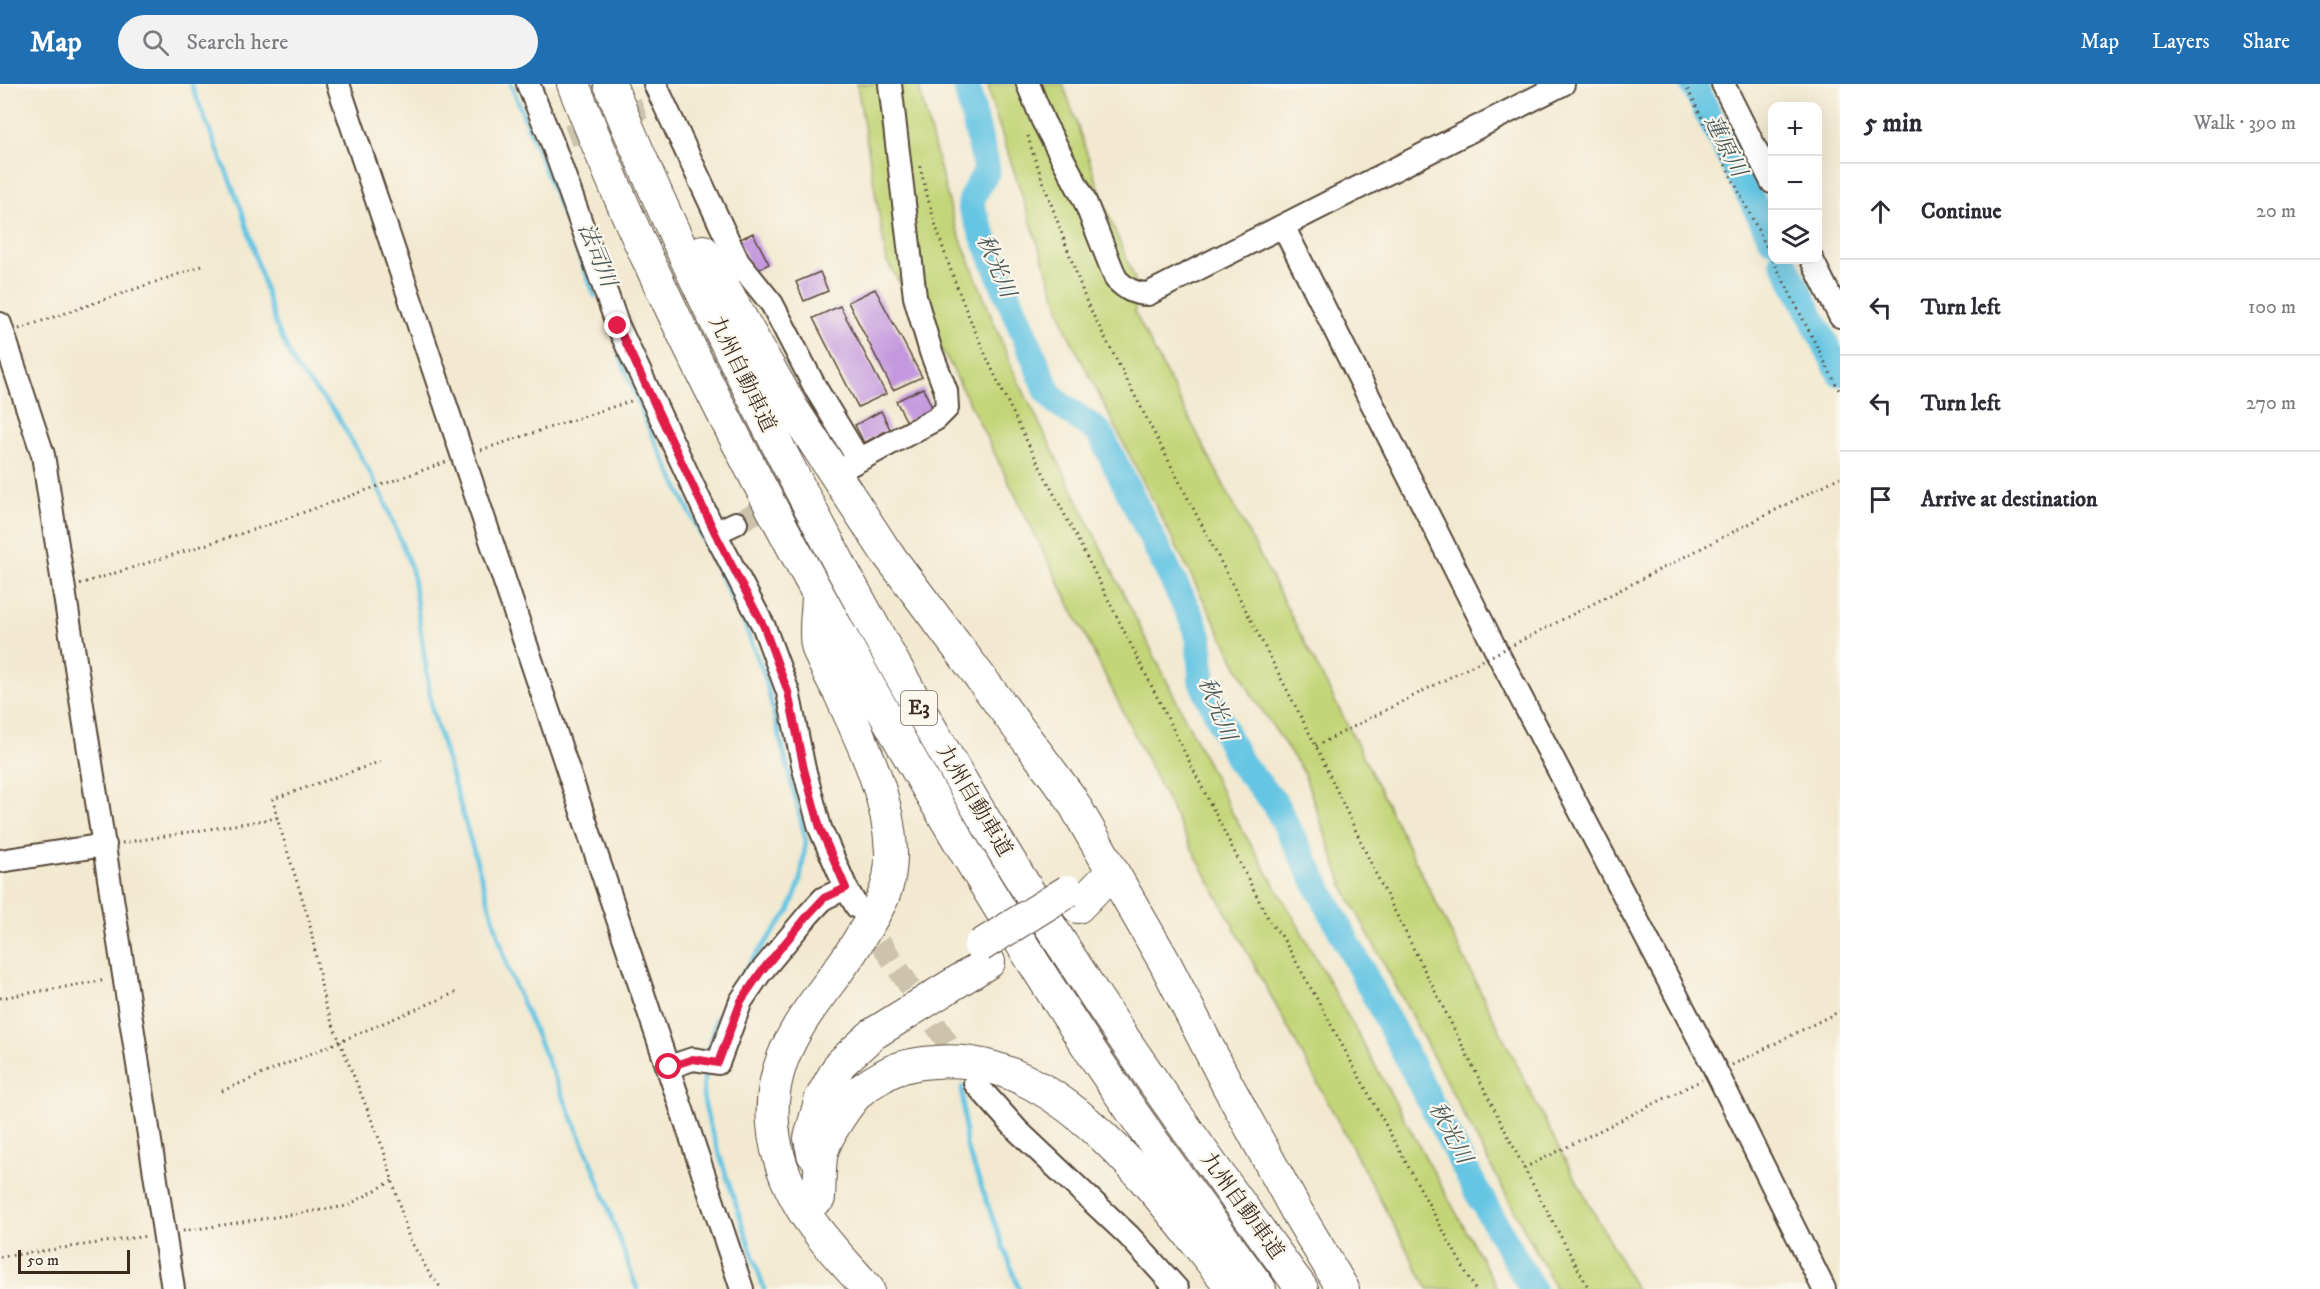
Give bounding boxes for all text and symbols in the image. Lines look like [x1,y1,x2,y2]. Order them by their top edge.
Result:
search box [118,15,538,69]
text: Map [30,25,82,60]
icon: search [139,26,172,59]
text: Search here [187,29,288,56]
text: Map [2080,29,2119,55]
text: Layers [2152,29,2210,55]
text: Share [2243,29,2290,55]
map controls [1768,102,1822,264]
button: + [1768,102,1822,156]
text: 5 min [1864,107,1922,140]
water label: 蓮原川 [1698,110,1753,183]
text: Walk · 390 m [2194,111,2296,136]
button: − [1768,156,1822,210]
icon: ahead [1864,195,1897,228]
text: Continue [1921,198,2002,225]
text: 20 m [2256,199,2296,224]
button: layers [1768,210,1822,264]
water label: 法司川 [572,219,623,293]
water label: 秋光川 [971,230,1022,303]
icon: left [1864,291,1897,324]
text: Turn left [1921,294,2001,321]
text: 100 m [2248,295,2296,320]
route end [604,312,630,338]
street label: 九州自動車道 [703,312,781,436]
icon: left [1864,387,1897,420]
text: Turn left [1921,390,2001,417]
text: 270 m [2246,391,2296,416]
icon: arrive [1864,483,1897,516]
text: Arrive at destination [1921,486,2098,513]
water label: 秋光川 [1192,673,1243,747]
road number: E3 [901,691,937,725]
street label: 九州自動車道 [930,740,1018,862]
route start [655,1053,681,1079]
water label: 秋光川 [1423,1098,1478,1170]
street label: 九州自動車道 [1194,1147,1290,1265]
scale bar [18,1247,130,1274]
text: 50 m [27,1250,59,1270]

